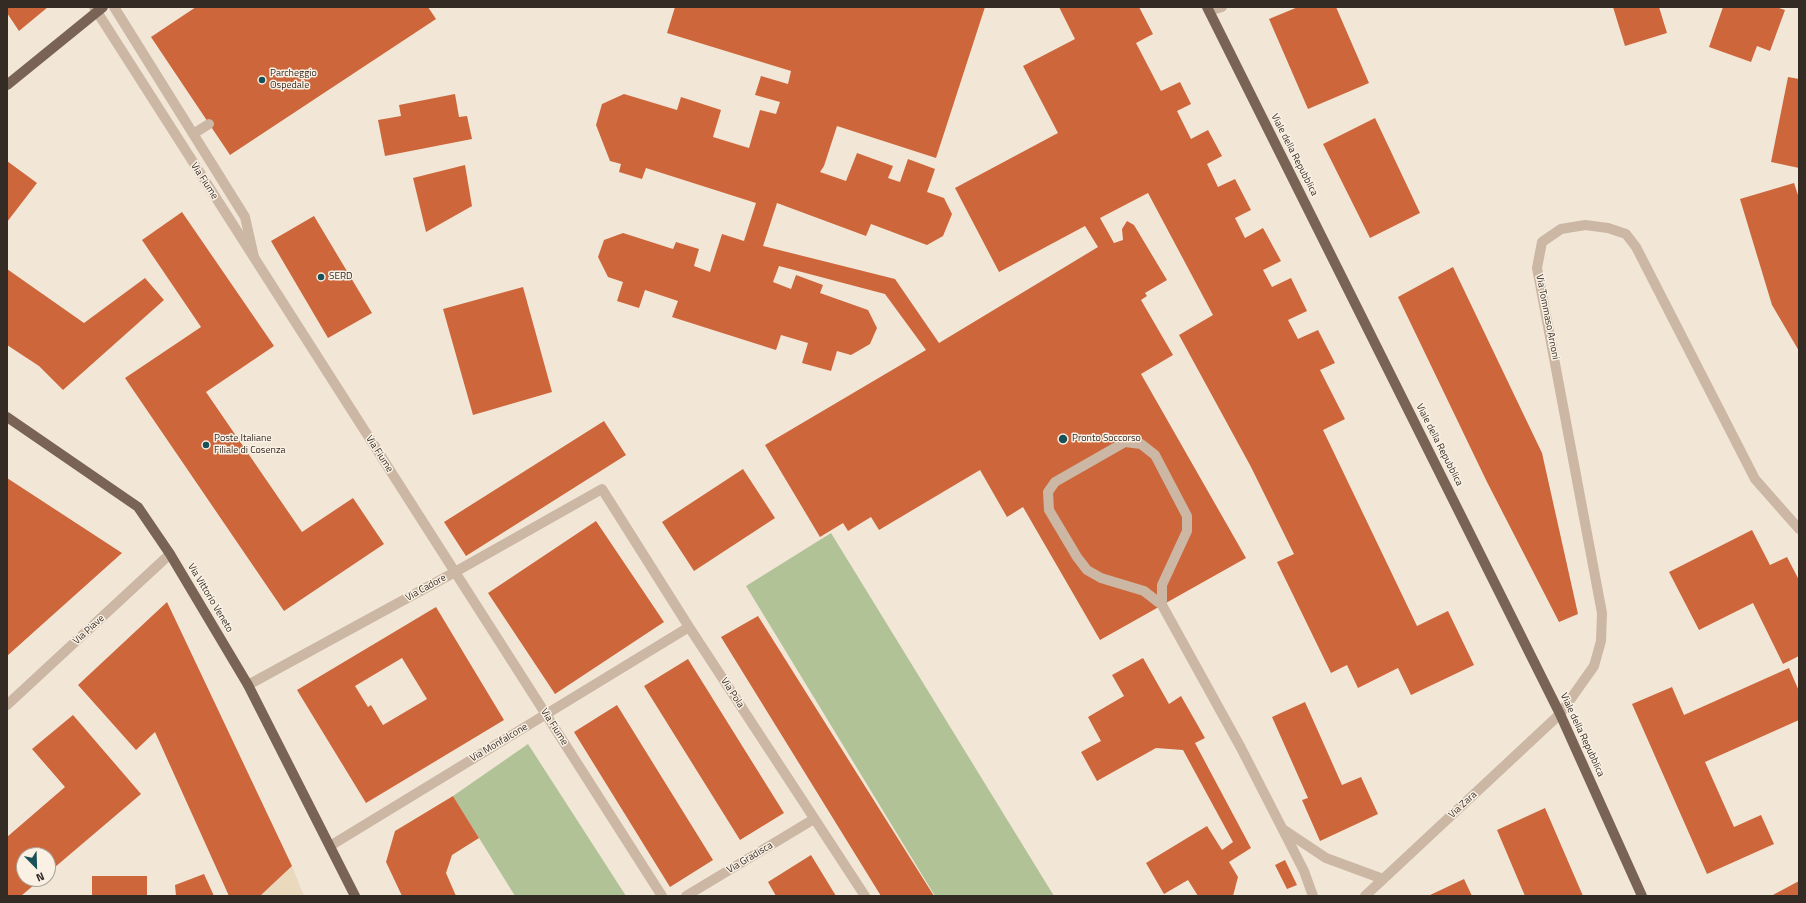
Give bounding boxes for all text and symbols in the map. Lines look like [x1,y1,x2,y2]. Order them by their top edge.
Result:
place label: Parcheggio Ospedale [270,68,317,92]
marker: Parcheggio Ospedale [257,75,267,85]
street label: Viale della Repubblica [1268,112,1320,198]
street label: Via Fiume [188,160,220,202]
place label: SERD [329,271,353,283]
marker: SERD [316,272,326,282]
street label: Via Tommaso Arnoni [1533,273,1561,361]
street label: Viale della Repubblica [1413,402,1465,488]
place label: Poste Italiane Filiale di Cosenza [214,433,285,456]
street label: Via Fiume [363,433,395,475]
marker: Pronto Soccorso [1057,433,1069,445]
place label: Pronto Soccorso [1072,433,1141,445]
marker: Poste Italiane Filiale di Cosenza [201,440,211,450]
street label: Via Vittorio Veneto [185,561,235,635]
street label: Via Cadore [404,572,448,604]
street label: Via Piave [71,613,107,647]
street label: Via Pola [718,676,746,710]
street label: Viale della Repubblica [1557,691,1607,779]
street label: Via Fiume [538,706,570,748]
street label: Via Monfalcone [468,721,530,765]
street label: Via Zara [1446,789,1480,821]
street label: Via Gradisca [725,840,775,876]
north arrow [16,847,56,887]
text: N [34,868,47,886]

